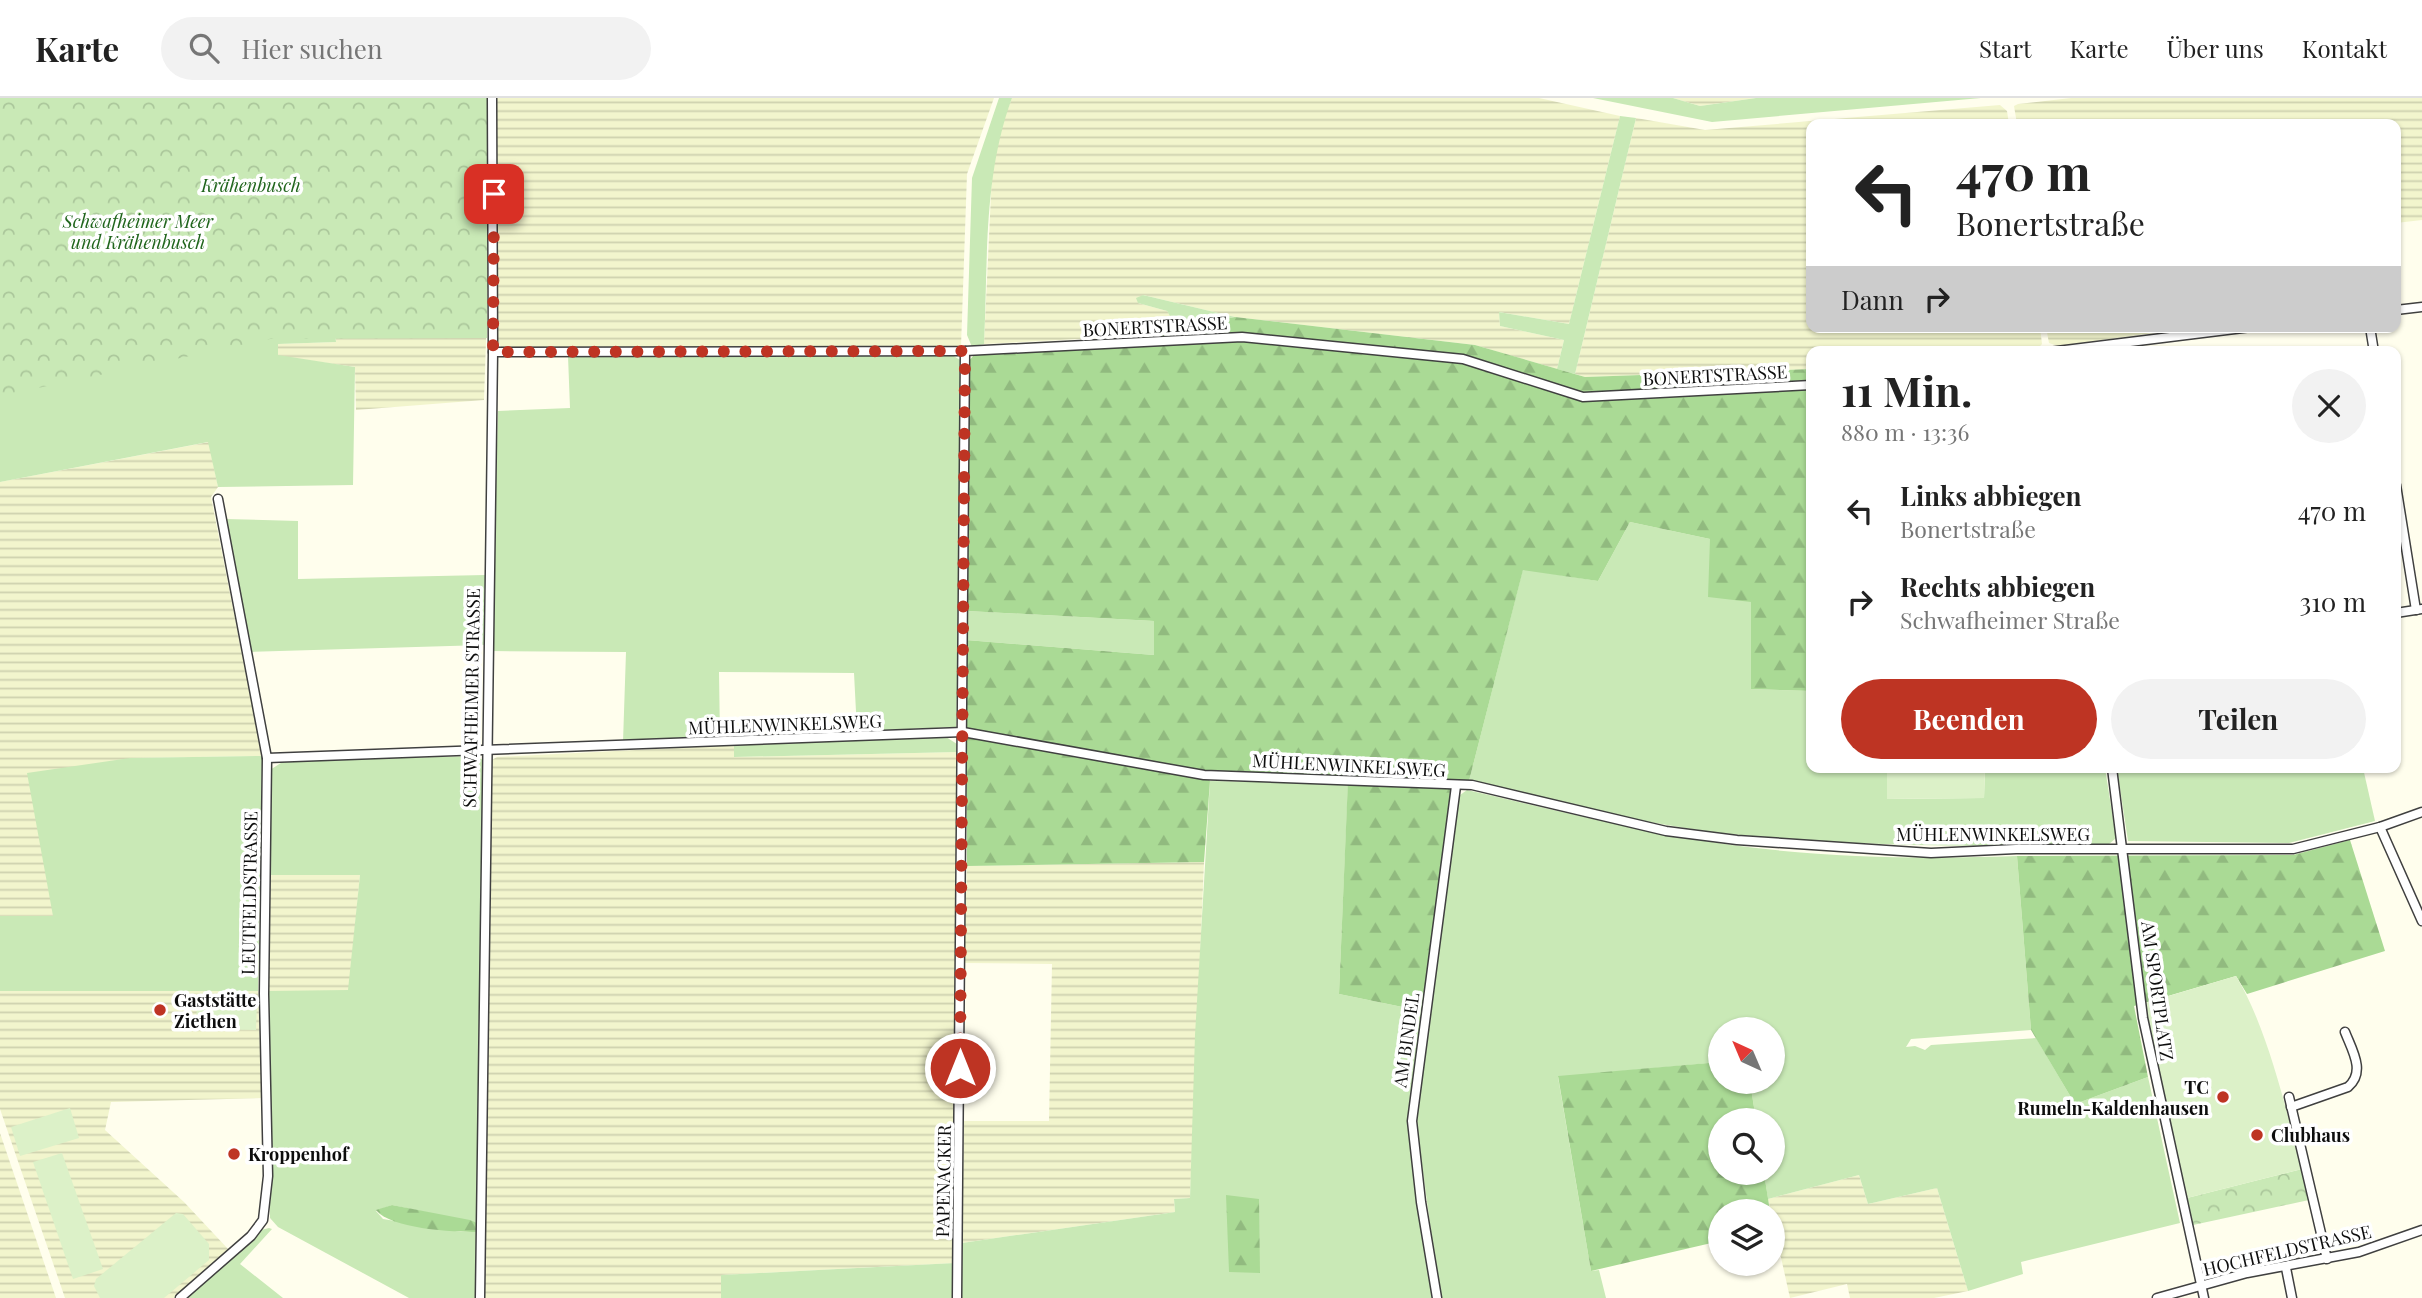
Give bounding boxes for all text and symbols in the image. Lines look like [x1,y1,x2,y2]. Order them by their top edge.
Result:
search box [161,17,651,80]
text: Karte [35,26,119,70]
icon: search [185,29,223,67]
text: Hier suchen [241,31,383,66]
text: Start [1979,32,2032,64]
text: Karte [2070,32,2129,64]
text: Über uns [2167,32,2264,64]
text: Kontakt [2302,32,2387,64]
text: 470 m [1956,138,2091,203]
icon: left [1841,147,1932,238]
pin [464,164,524,224]
park label: Krähenbusch [200,173,301,197]
icon: arrive [475,175,513,213]
text: Bonertstraße [1956,201,2145,244]
park label: Schwafheimer Meer und Krähenbusch [62,209,215,254]
icon: right [1918,280,1956,318]
text: Dann [1841,282,1904,317]
street label: BONERTSTRASSE [1082,310,1228,342]
street label: BONERTSTRASSE [1642,359,1788,391]
text: 11 Min. [1841,362,1972,418]
button: close [2292,369,2366,443]
text: 880 m · 13:36 [1841,416,1969,447]
text: Links abbiegen [1900,478,2081,513]
icon: left [1841,492,1879,530]
text: 470 m [2298,493,2366,528]
text: Bonertstraße [1900,513,2036,544]
text: Rechts abbiegen [1900,569,2095,604]
icon: right [1841,583,1879,621]
text: 310 m [2299,584,2366,619]
street label: SCHWAFHEIMER STRASSE [457,588,485,808]
text: Schwafheimer Straße [1900,604,2120,635]
button: Beenden [1841,679,2097,759]
button: Teilen [2111,679,2366,759]
street label: MÜHLENWINKELSWEG [688,709,883,739]
street label: MÜHLENWINKELSWEG [1252,748,1447,782]
street label: LEUTFELDSTRASSE [236,811,262,975]
street label: MÜHLENWINKELSWEG [1896,822,2090,846]
street label: AM SPORTPLATZ [2136,919,2180,1062]
place label: Gaststätte Ziethen [174,988,256,1033]
street label: AM BINDEL [1387,991,1425,1090]
marker: Gaststätte Ziethen [152,1002,168,1018]
north arrow [1708,1017,1785,1094]
map controls [1708,1017,1785,1276]
position arrow [923,1031,997,1105]
place label: TC Rumeln-Kaldenhausen [2017,1075,2209,1120]
marker: TC Rumeln-Kaldenhausen [2215,1089,2231,1105]
button: search [1708,1108,1785,1185]
place label: Clubhaus [2271,1123,2350,1147]
street label: PAPENACKER [930,1124,956,1238]
marker: Clubhaus [2249,1127,2265,1143]
place label: Kroppenhof [248,1142,350,1166]
marker: Kroppenhof [226,1146,242,1162]
button: layers [1708,1199,1785,1276]
street label: HOCHFELDSTRASSE [2201,1219,2373,1281]

